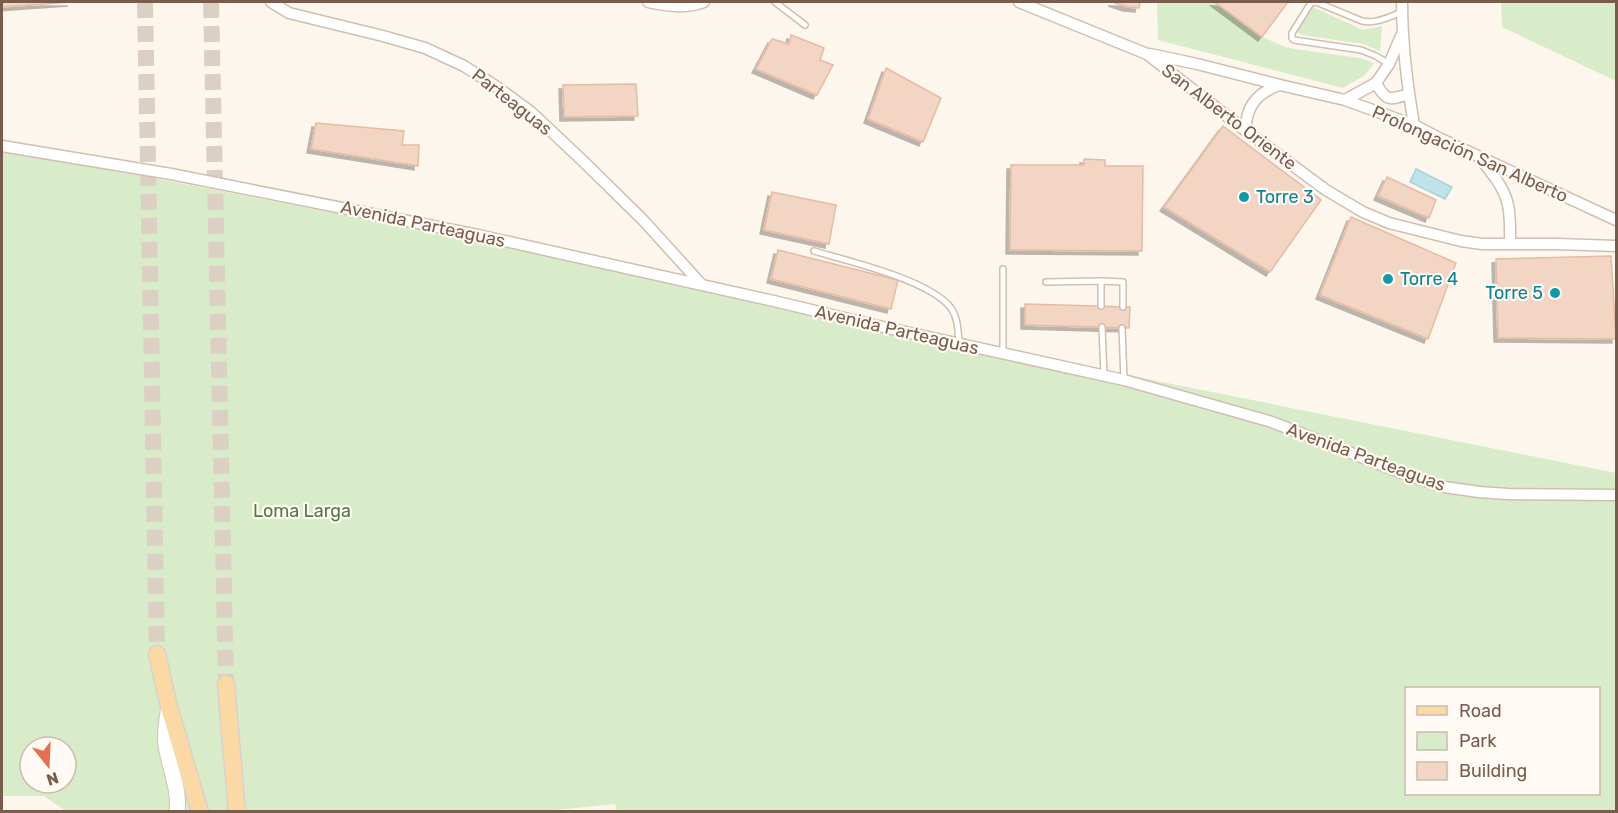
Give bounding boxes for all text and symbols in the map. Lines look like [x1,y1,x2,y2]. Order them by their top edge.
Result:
street label: San Alberto Oriente [1157,59,1301,175]
street label: Parteaguas [467,64,557,140]
street label: Prolongación San Alberto [1369,101,1571,207]
place label: Torre 3 [1256,186,1314,208]
marker: Torre 3 [1237,190,1251,204]
street label: Avenida Parteaguas [339,196,507,252]
place label: Torre 4 [1400,268,1458,290]
marker: Torre 4 [1381,272,1395,286]
place label: Torre 5 [1485,282,1543,304]
marker: Torre 5 [1548,286,1562,300]
street label: Avenida Parteaguas [813,300,981,360]
street label: Avenida Parteaguas [1284,418,1448,496]
park label: Loma Larga [253,500,351,522]
legend [1405,687,1600,795]
text: Road [1459,700,1502,722]
text: Park [1459,730,1497,752]
north arrow [18,735,78,795]
text: Building [1459,760,1527,782]
text: N [44,768,61,790]

